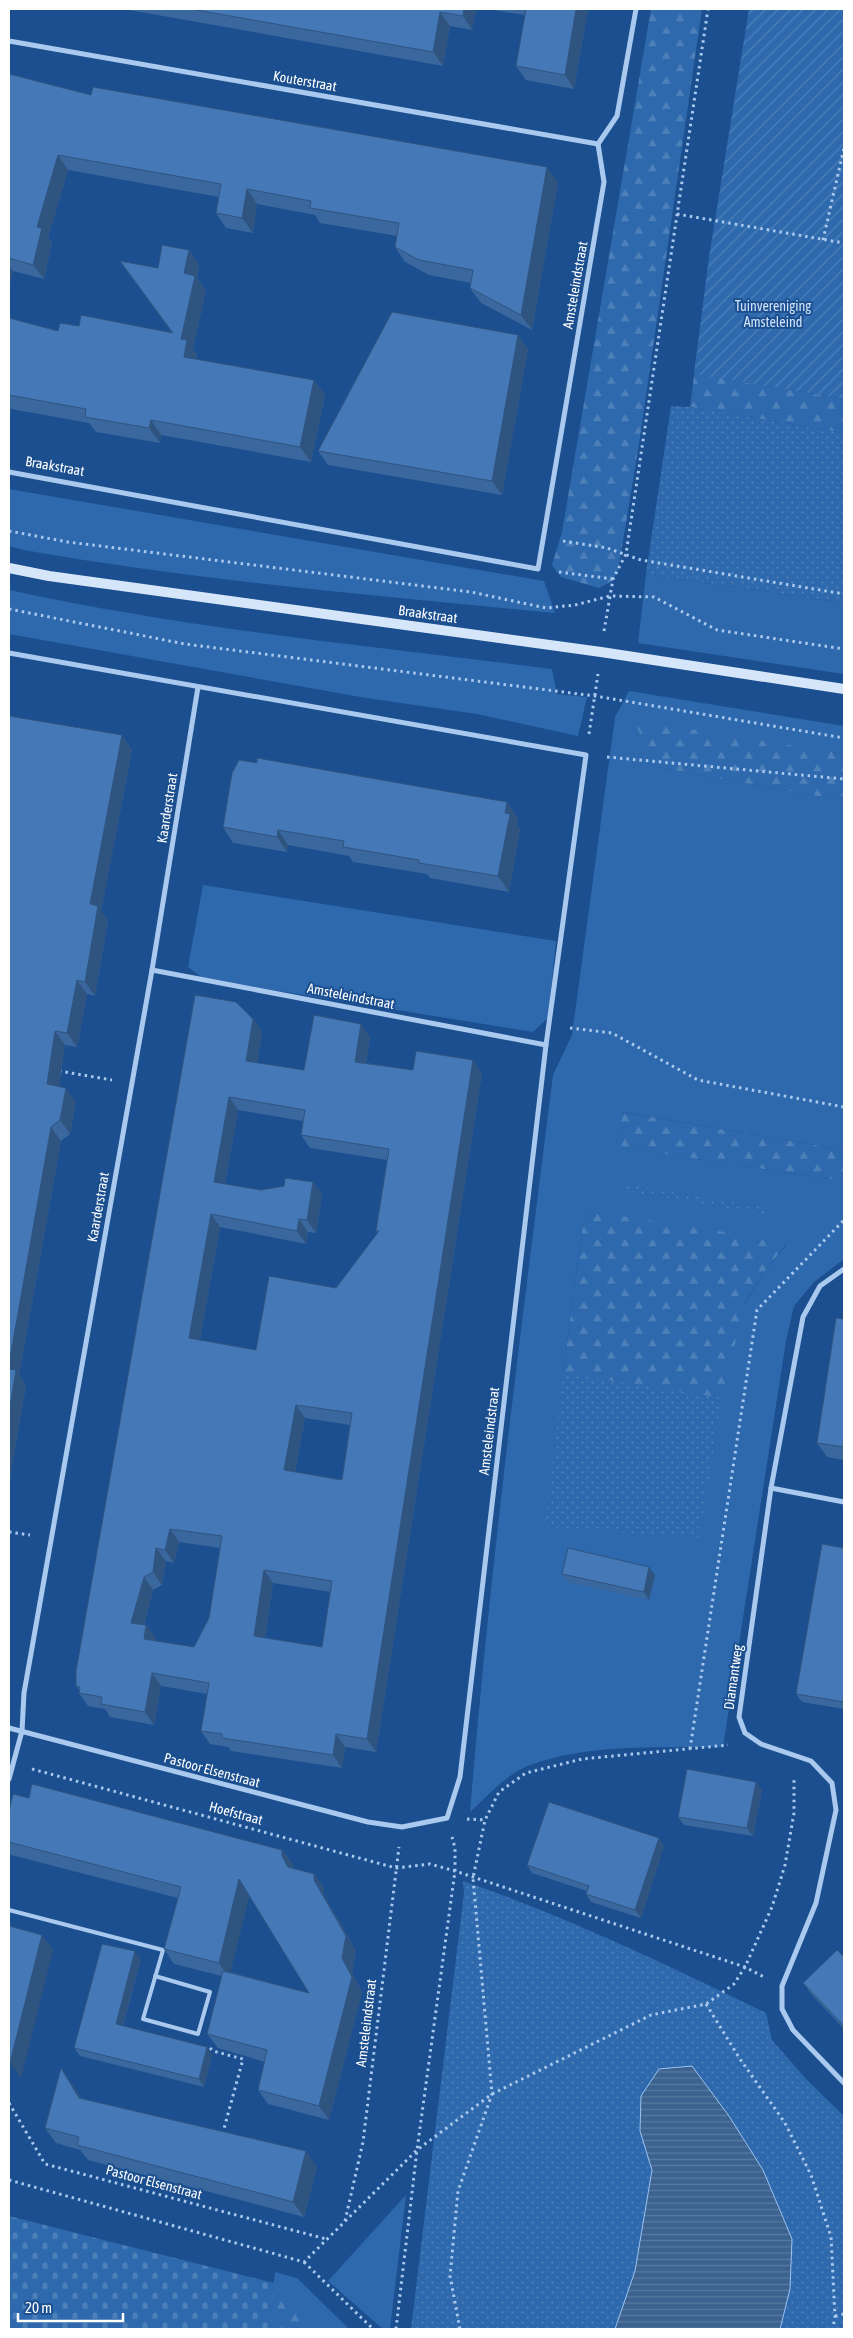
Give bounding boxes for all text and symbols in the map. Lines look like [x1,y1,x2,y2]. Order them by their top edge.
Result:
street label: Kouterstraat [272,68,338,94]
street label: Amsteleindstraat [559,240,591,330]
park label: Tuinvereniging Amsteleind [735,298,811,330]
street label: Braakstraat [24,453,86,479]
street label: Braakstraat [397,602,459,626]
street label: Kaarderstraat [154,772,180,844]
street label: Amsteleindstraat [306,980,396,1012]
street label: Kaarderstraat [84,1171,112,1243]
street label: Amsteleindstraat [476,1386,502,1476]
street label: Diamantweg [721,1643,745,1711]
street label: Pastoor Elsenstraat [162,1749,262,1791]
street label: Hoefstraat [207,1798,265,1828]
street label: Amsteleindstraat [353,1978,379,2068]
street label: Pastoor Elsenstraat [104,2161,204,2203]
scale bar [18,2290,122,2322]
text: 20 m [25,2299,52,2316]

